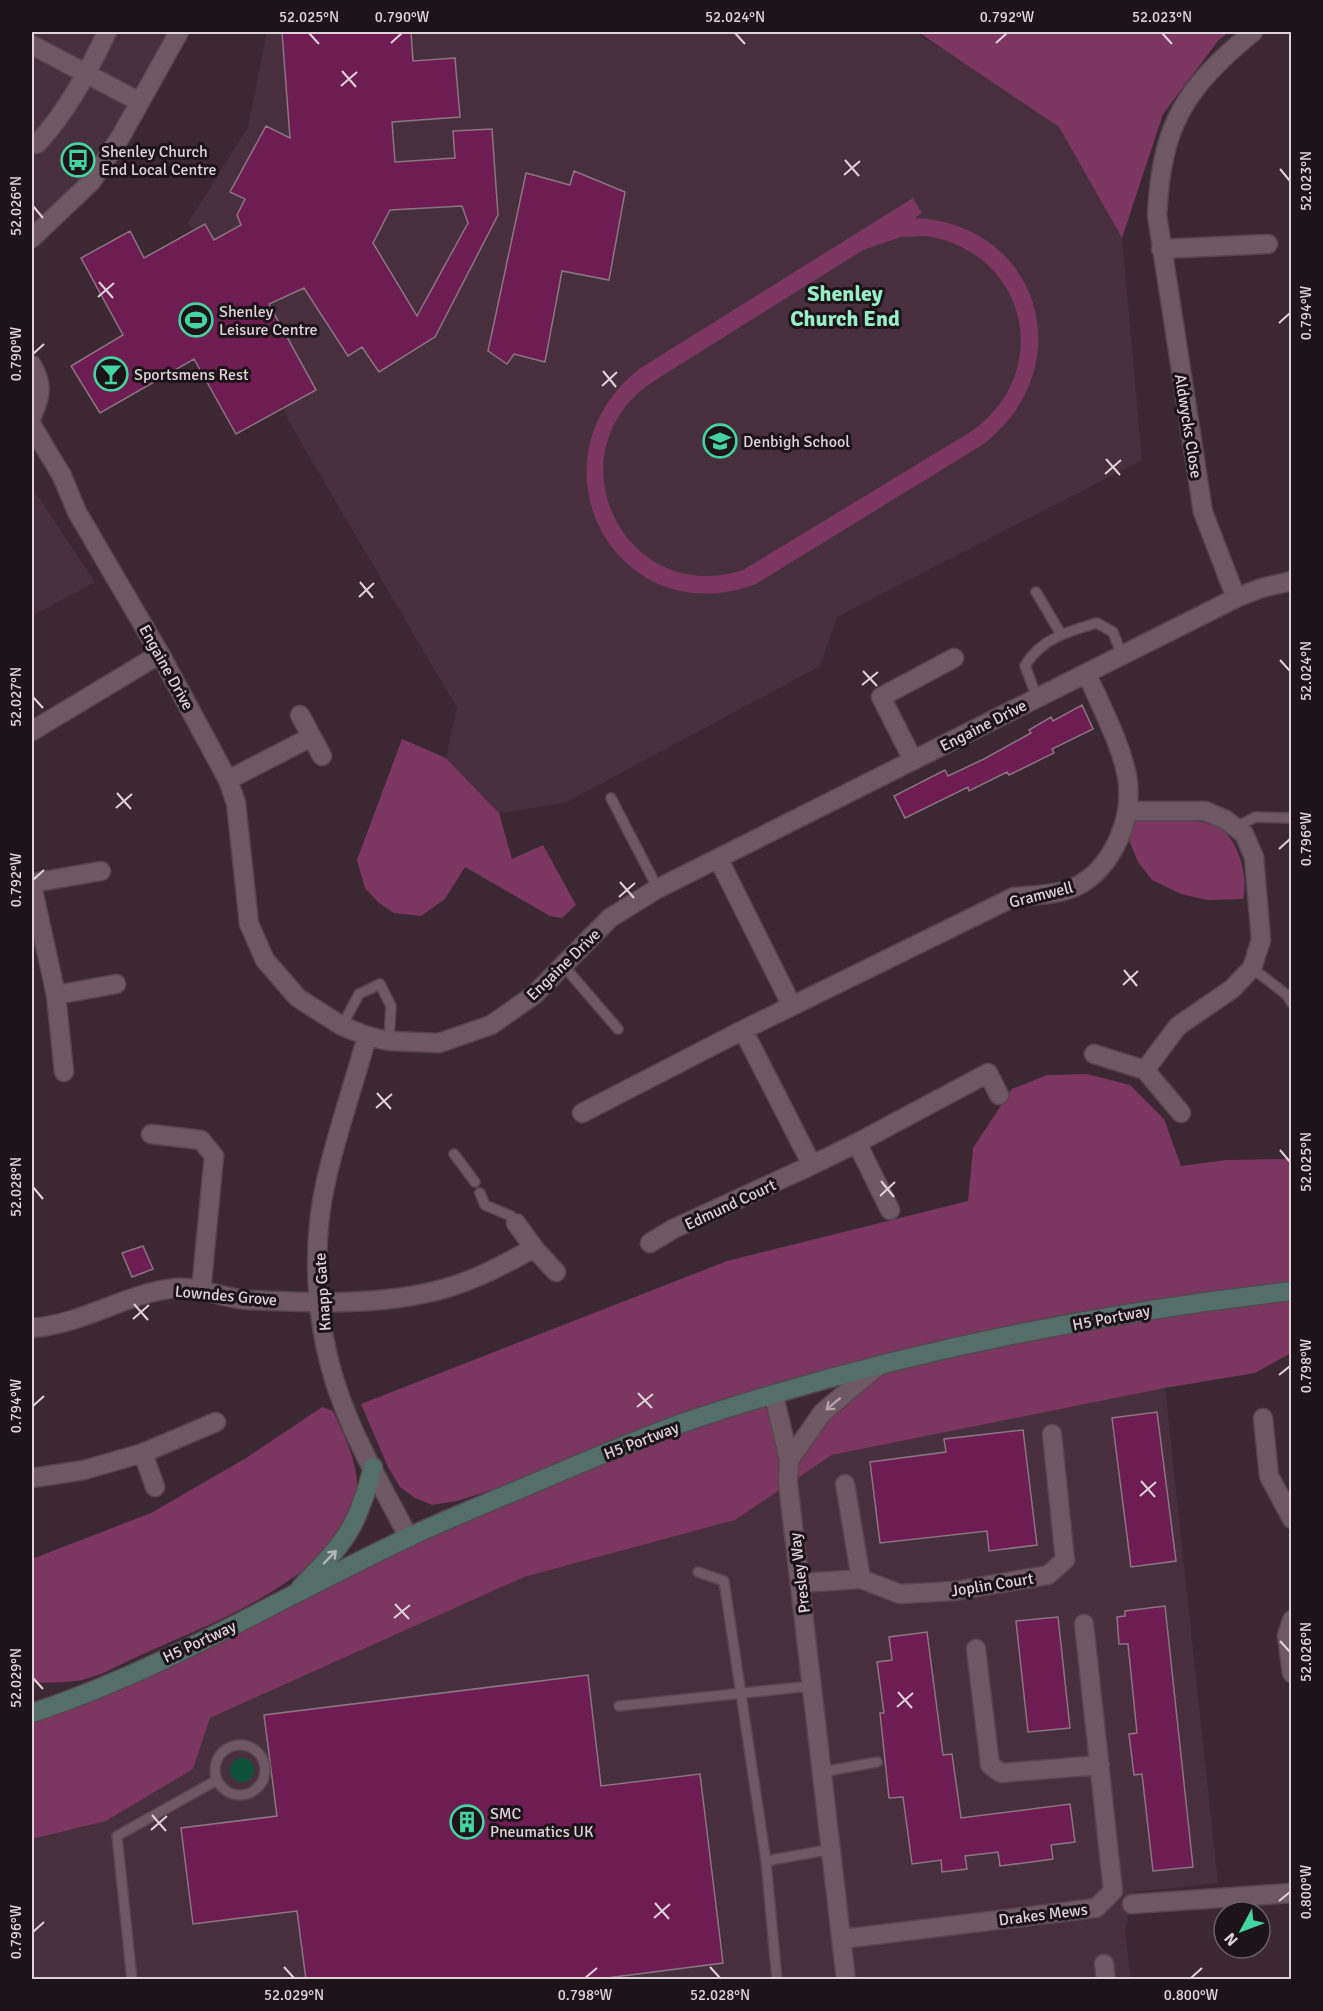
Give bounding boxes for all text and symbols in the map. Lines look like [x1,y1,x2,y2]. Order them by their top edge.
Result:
text: 52.025°N [279,8,339,26]
text: 0.790°W [375,8,430,26]
text: 52.024°N [705,8,765,26]
text: 0.792°W [980,8,1035,26]
text: 52.023°N [1132,8,1192,26]
bus stop icon: Shenley Church End Local Centre [60,142,96,178]
place label: Shenley Church End Local Centre [101,142,216,180]
text: 52.023°N [1297,151,1315,211]
text: 52.026°N [7,176,25,236]
district label: Shenley Church End [790,280,900,332]
text: 0.794°W [1297,285,1315,340]
sports icon: Shenley Leisure Centre [178,302,214,338]
place label: Shenley Leisure Centre [219,302,318,340]
text: 0.790°W [7,326,25,381]
bar icon: Sportsmens Rest [93,356,129,392]
place label: Sportsmens Rest [134,365,249,385]
street label: Aldwycks Close [1170,373,1206,480]
school or university icon: Denbigh School [702,423,738,459]
place label: Denbigh School [743,432,850,452]
street label: Engaine Drive [134,621,198,714]
text: 52.024°N [1297,641,1315,701]
text: 52.027°N [7,667,25,727]
street label: Engaine Drive [937,695,1030,756]
text: 0.796°W [1297,811,1315,866]
text: 0.792°W [7,852,25,907]
street label: Gramwell [1007,877,1076,913]
street label: Engaine Drive [523,925,605,1005]
text: 52.025°N [1297,1132,1315,1192]
text: 52.028°N [7,1157,25,1217]
street label: Edmund Court [682,1175,779,1235]
street label: Knapp Gate [310,1252,336,1332]
street label: Lowndes Grove [174,1282,278,1310]
street label: H5 Portway [1071,1301,1152,1335]
text: 0.798°W [1297,1338,1315,1393]
text: 0.794°W [7,1378,25,1433]
one-way arrow [825,1397,841,1410]
street label: H5 Portway [601,1417,682,1464]
street label: Presley Way [785,1531,815,1614]
one-way arrow [323,1549,337,1564]
street label: Joplin Court [949,1569,1035,1601]
street label: H5 Portway [160,1616,240,1668]
text: 52.026°N [1297,1622,1315,1682]
text: 52.029°N [7,1648,25,1708]
building icon: SMC Pneumatics UK [449,1804,485,1840]
place label: SMC Pneumatics UK [490,1804,594,1842]
text: 0.800°W [1297,1864,1315,1919]
street label: Drakes Mews [997,1900,1089,1930]
north arrow [1212,1900,1272,1960]
text: 0.796°W [7,1904,25,1959]
text: N [1220,1928,1243,1950]
text: 52.029°N [264,1986,324,2004]
text: 0.798°W [558,1986,613,2004]
text: 52.028°N [690,1986,750,2004]
text: 0.800°W [1164,1986,1219,2004]

